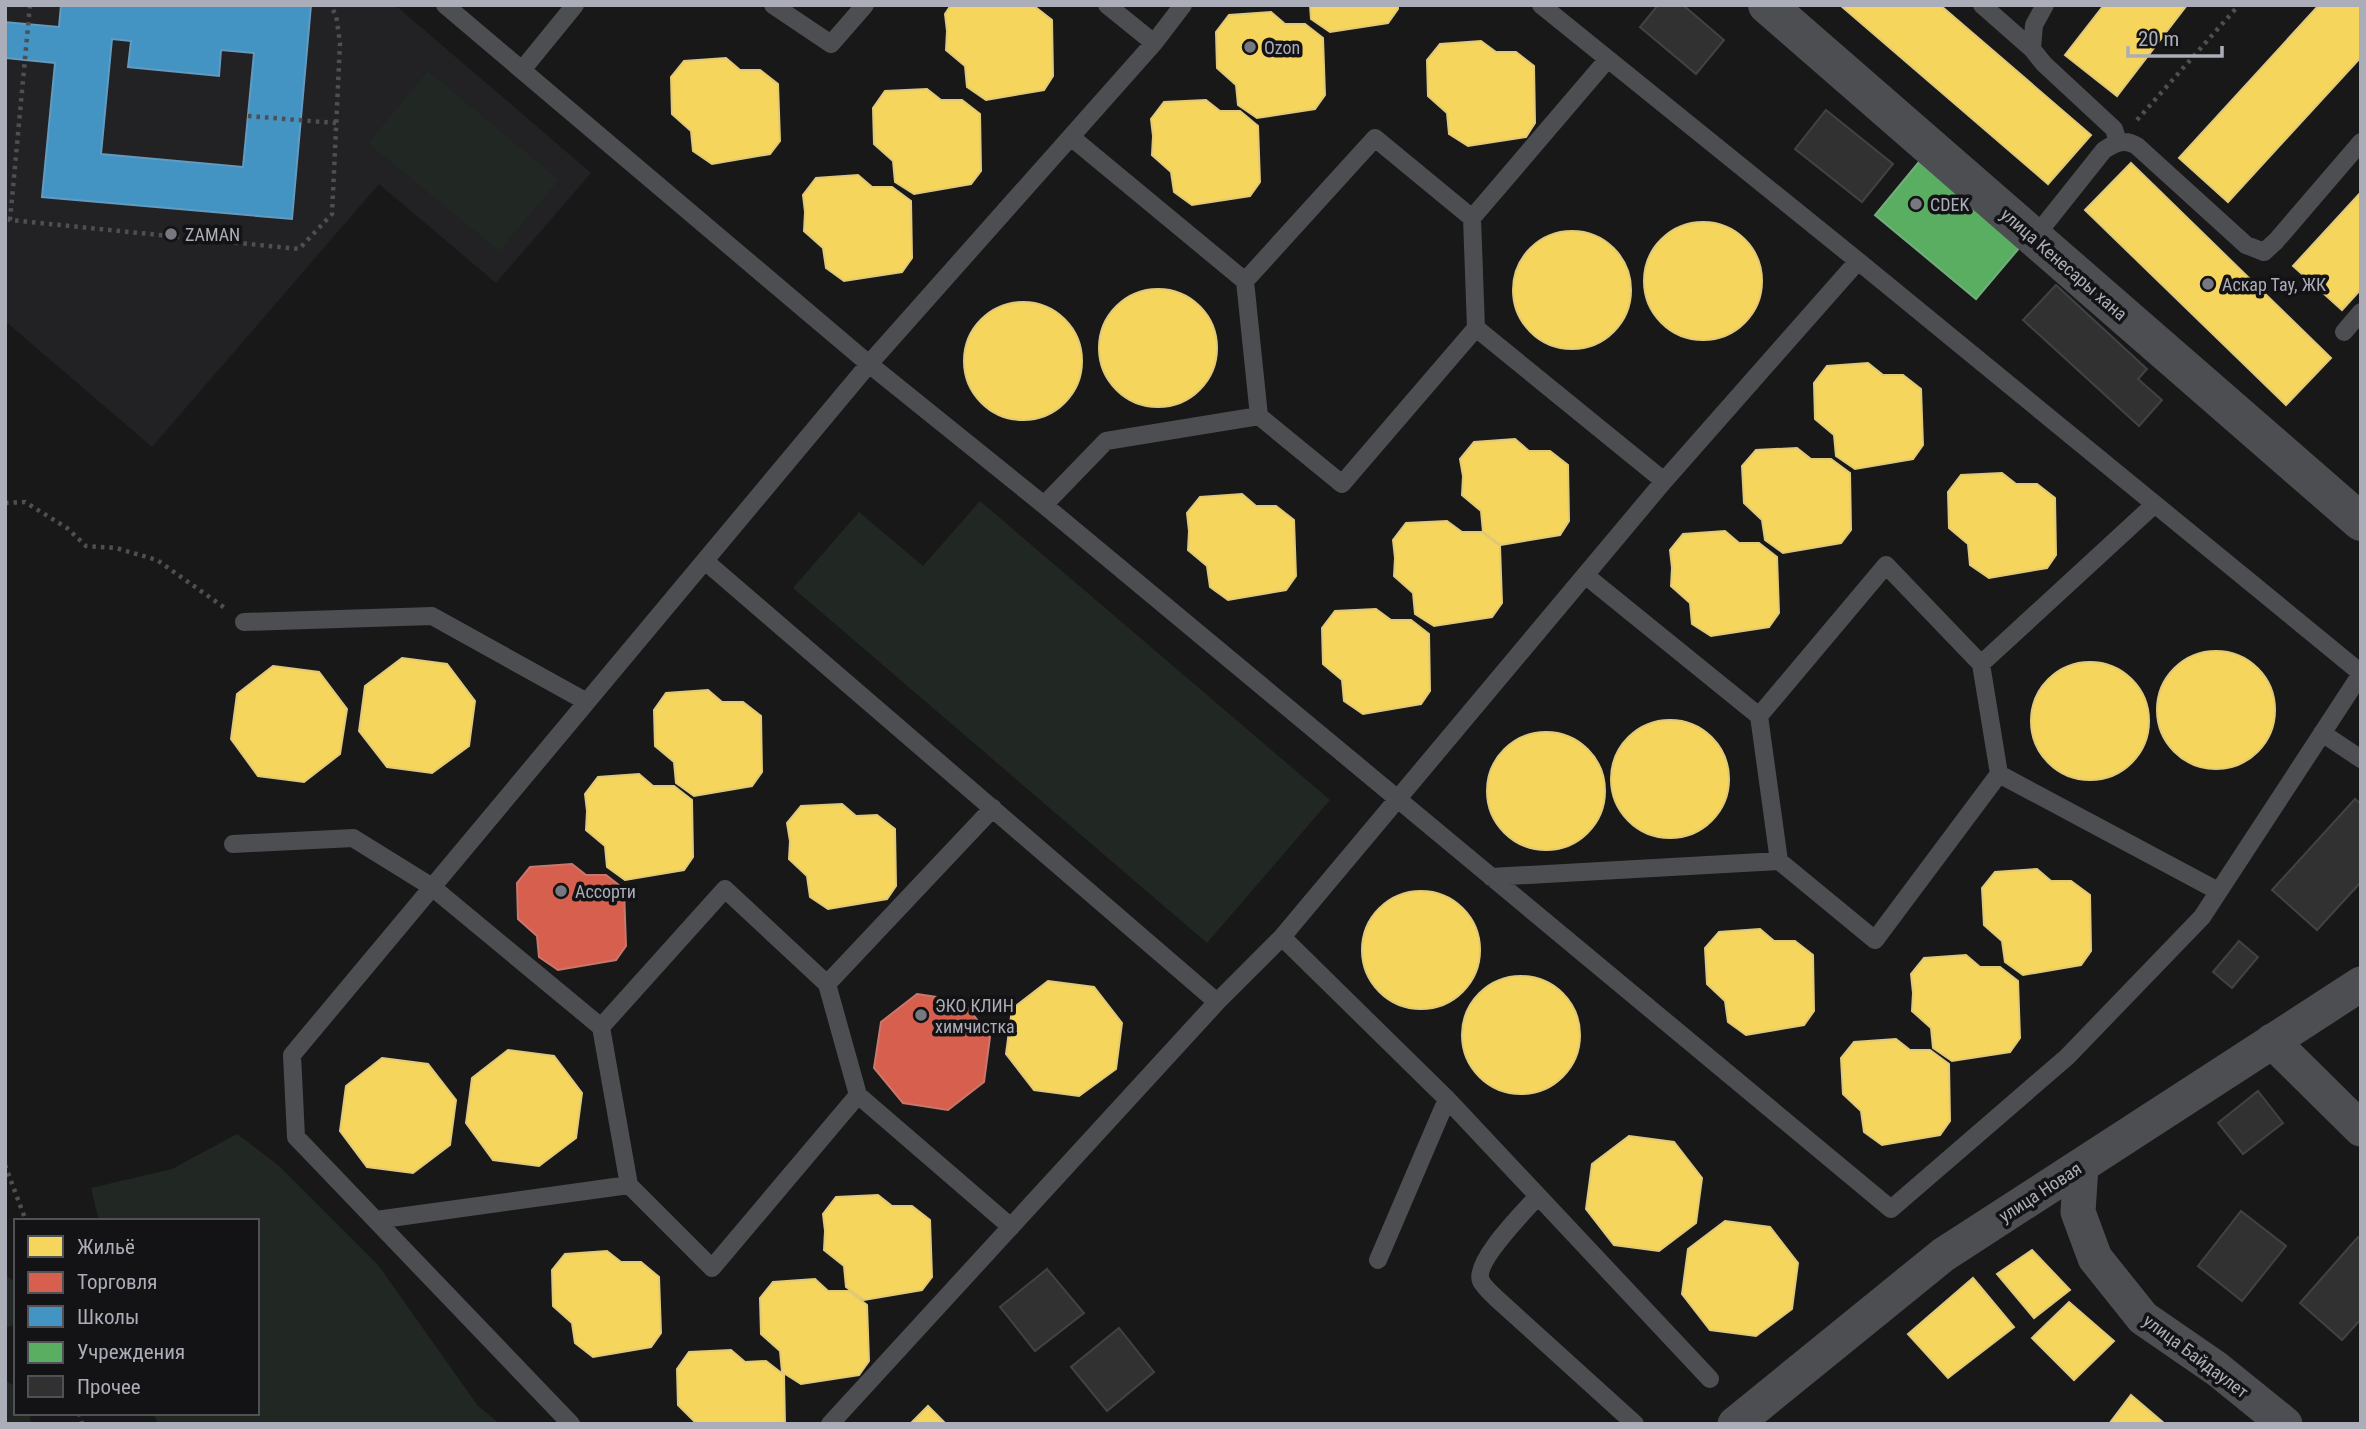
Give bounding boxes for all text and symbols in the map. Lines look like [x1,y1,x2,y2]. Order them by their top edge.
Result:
scale bar [2128,14,2222,58]
text: 20 m [2138,27,2179,51]
place label: Ozon [1264,37,1300,58]
marker: Ozon [1242,39,1258,55]
place label: CDEK [1930,194,1969,215]
marker: CDEK [1908,196,1924,212]
street label: улица Кенесары хана [1997,204,2131,324]
place label: ZAMAN [185,224,240,245]
marker: ZAMAN [163,226,179,242]
place label: Аскар Тау, ЖК [2222,274,2326,295]
marker: Аскар Тау, ЖК [2200,276,2216,292]
place label: Ассорти [575,881,636,902]
marker: Ассорти [553,883,569,899]
place label: ЭКО КЛИН химчистка [935,995,1015,1037]
marker: ЭКО КЛИН химчистка [913,1007,929,1023]
street label: улица Новая [1995,1158,2085,1226]
legend [14,1219,259,1415]
text: Жильё [77,1235,135,1259]
text: Торговля [77,1270,157,1294]
text: Школы [77,1305,139,1329]
street label: улица Байдаулет [2139,1310,2253,1402]
text: Учреждения [77,1340,185,1364]
text: Прочее [77,1375,141,1399]

